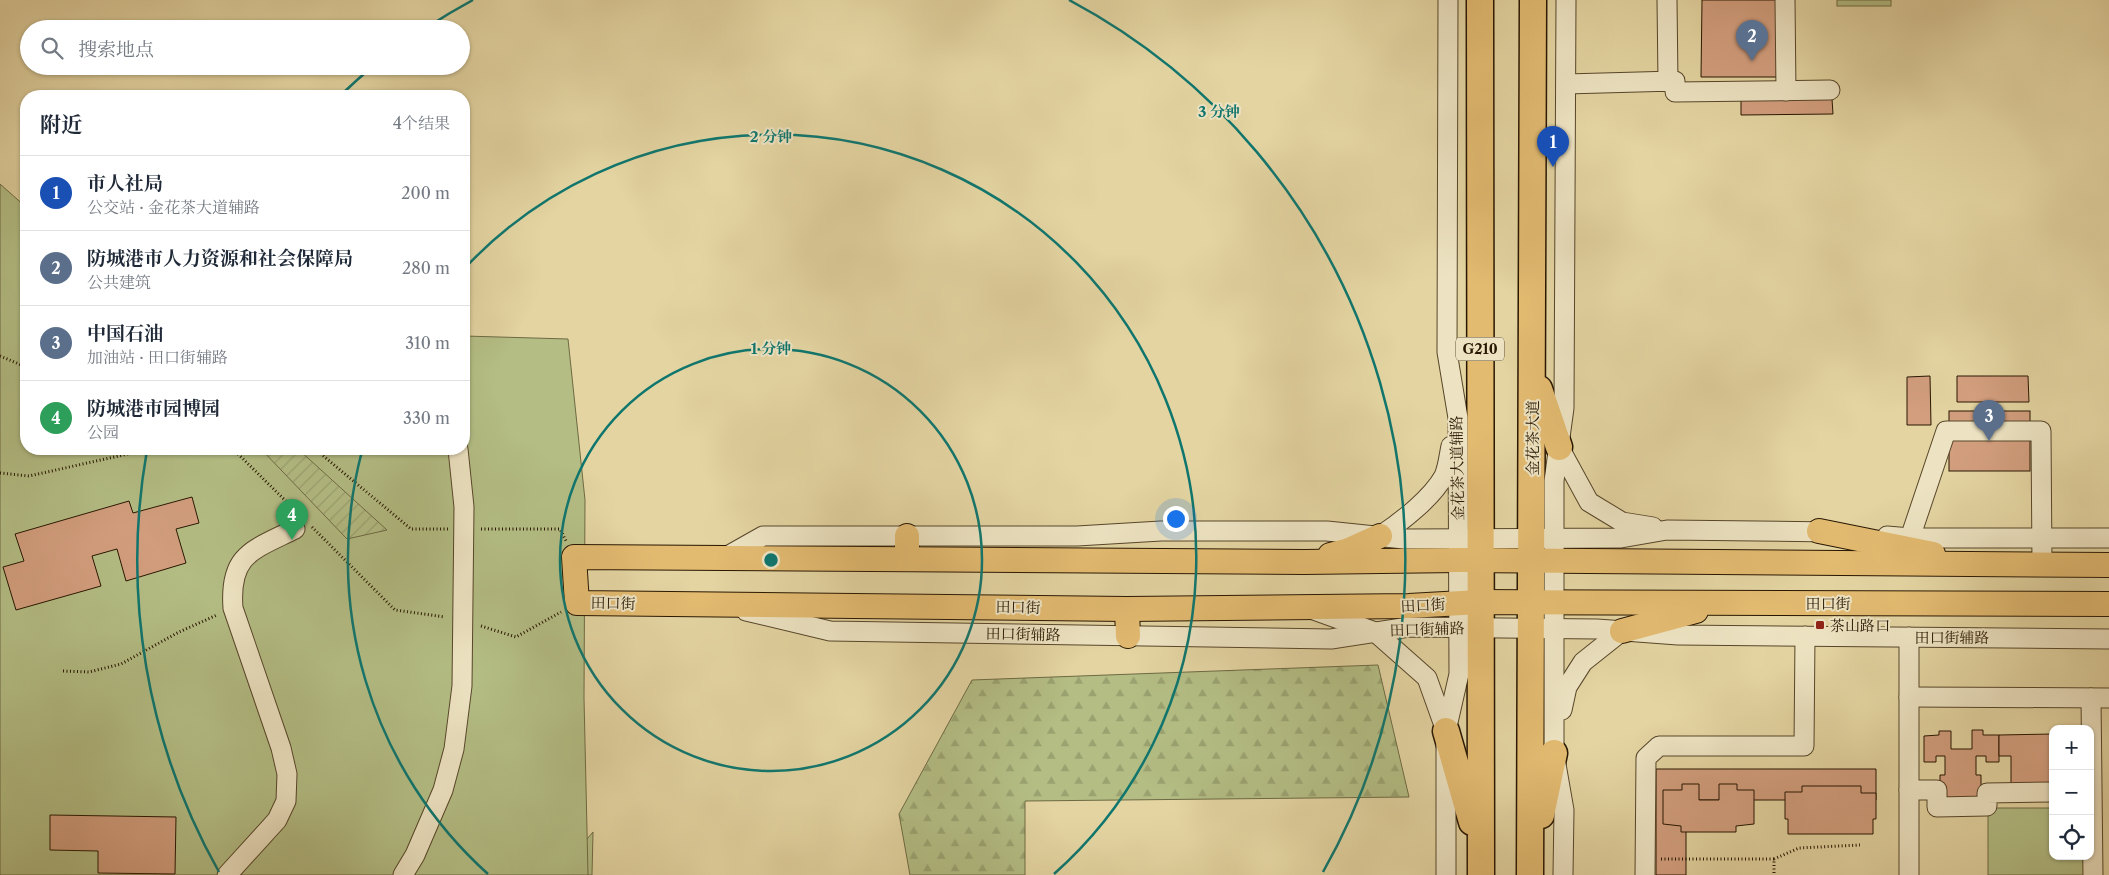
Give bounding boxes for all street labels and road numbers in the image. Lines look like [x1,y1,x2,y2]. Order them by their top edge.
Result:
road number: G210 [1456,338,1504,360]
street label: 金花茶大道 [1523,400,1542,476]
street label: 金花茶大道辅路 [1447,415,1467,521]
street label: 田口街 [590,593,636,613]
street label: 田口街 [1400,594,1446,616]
street label: 田口街 [1805,594,1851,613]
street label: 田口街 [995,597,1041,617]
street label: 田口街辅路 [1389,618,1465,640]
street label: 田口街辅路 [985,624,1061,644]
street label: 田口街辅路 [1914,628,1990,647]

